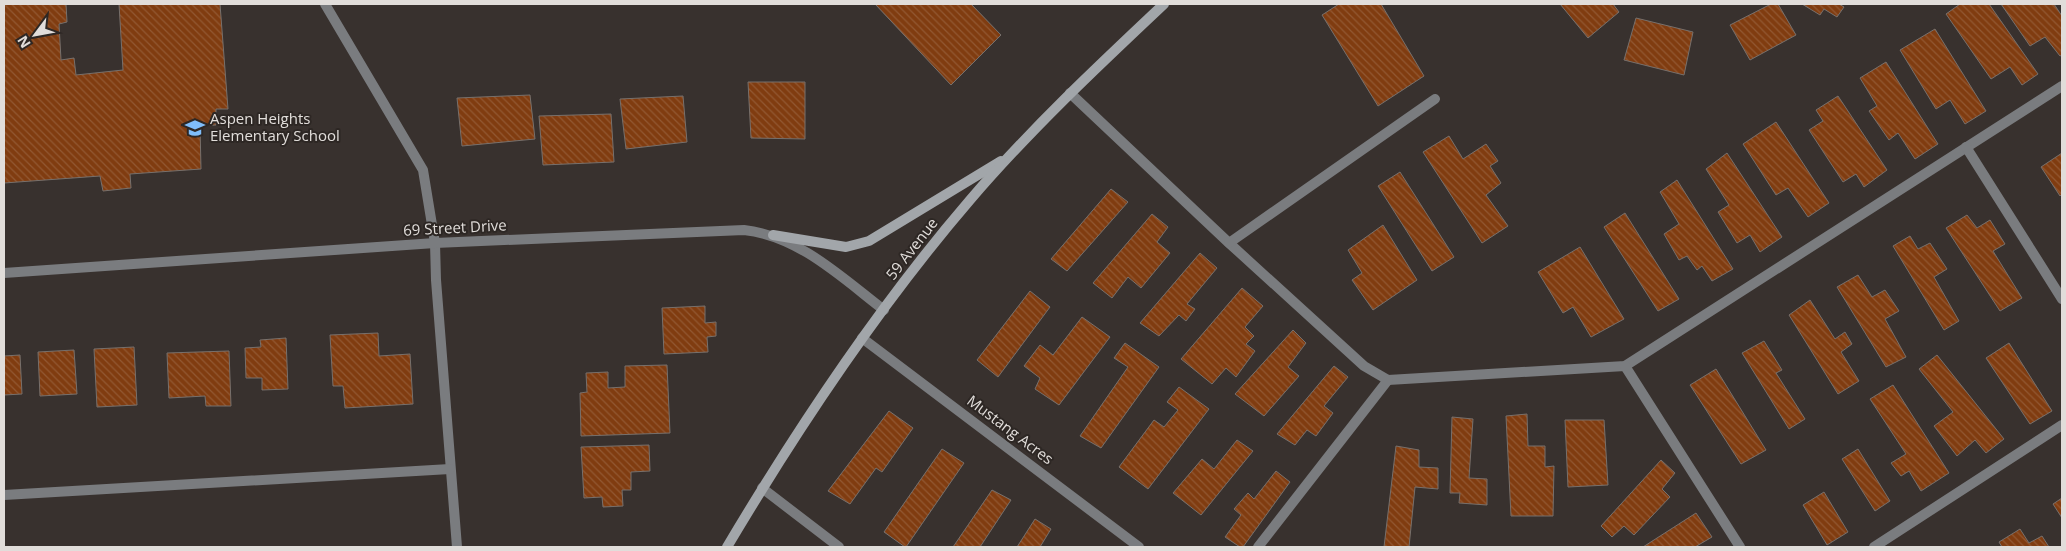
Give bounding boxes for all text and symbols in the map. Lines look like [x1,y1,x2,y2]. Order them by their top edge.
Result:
north arrow [10,10,60,60]
text: N [12,32,35,52]
place label: Aspen Heights Elementary School [210,108,340,145]
school or university icon: Aspen Heights Elementary School [184,117,206,139]
street label: 59 Avenue [881,213,942,283]
street label: 69 Street Drive [403,214,507,240]
street label: Mustang Acres [963,390,1058,468]

